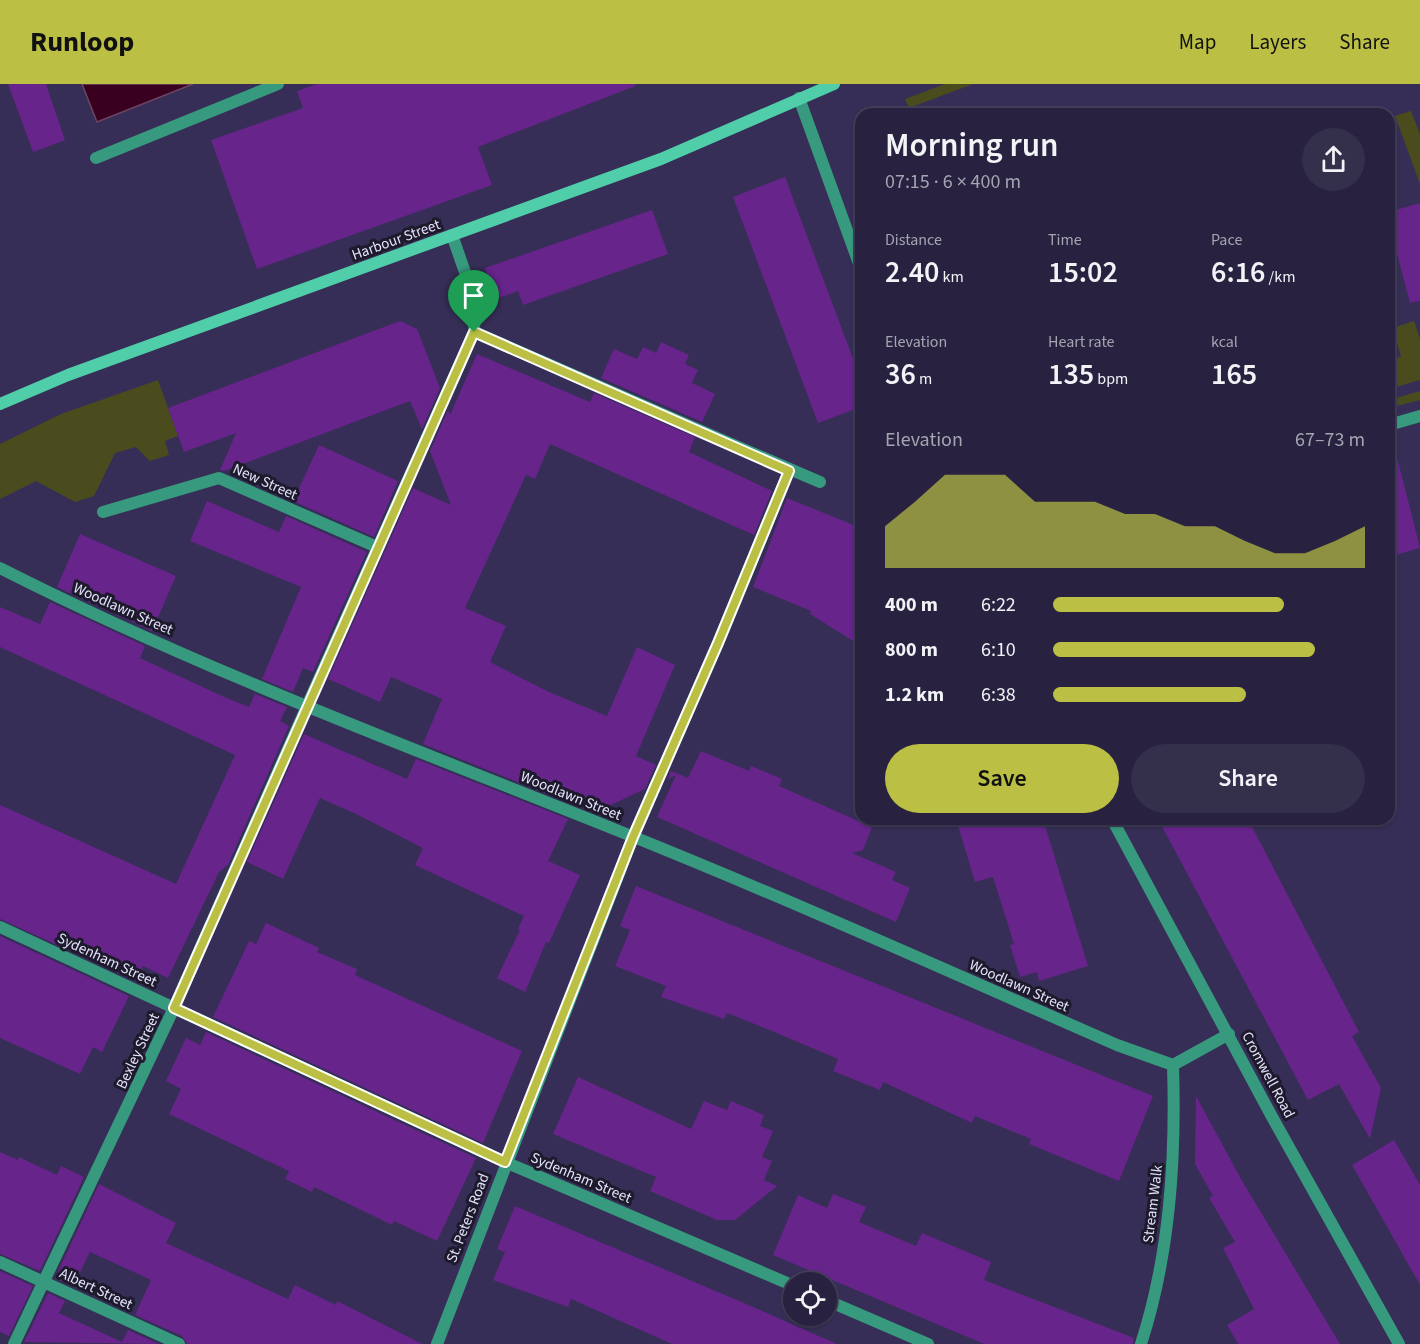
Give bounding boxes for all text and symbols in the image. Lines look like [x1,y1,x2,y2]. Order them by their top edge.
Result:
text: Runloop [30,22,134,62]
text: Map [1179,27,1216,57]
text: Layers [1249,27,1306,57]
text: Share [1339,27,1390,57]
text: Morning run [885,122,1059,169]
button: share [1302,128,1365,191]
text: 07:15 · 6 × 400 m [885,168,1021,196]
street label: Harbour Street [349,214,443,266]
text: Distance [885,229,942,251]
text: Time [1048,229,1082,251]
text: Pace [1211,229,1242,251]
text: 2.40 [885,251,939,294]
text: 15:02 [1048,251,1118,294]
text: 6:16 [1211,251,1265,294]
text: km [939,266,964,288]
text: /km [1265,266,1295,288]
pin [448,270,499,332]
icon: arrive [457,279,490,312]
text: Elevation [885,331,947,353]
text: Heart rate [1048,331,1115,353]
text: kcal [1211,331,1238,353]
text: 36 [885,353,916,396]
text: 135 [1048,353,1094,396]
text: 165 [1211,353,1257,396]
text: m [916,368,932,390]
text: bpm [1094,368,1128,390]
text: Elevation [885,426,963,454]
text: 67–73 m [1295,426,1365,454]
street label: New Street [229,458,301,506]
street label: Woodlawn Street [70,578,176,640]
text: 400 m [885,591,938,619]
text: 6:22 [981,591,1016,619]
text: 800 m [885,636,938,664]
text: 6:10 [981,636,1016,664]
text: 1.2 km [885,681,944,709]
text: 6:38 [981,681,1016,709]
button: Save [885,744,1119,813]
button: Share [1131,744,1365,813]
street label: Woodlawn Street [517,766,625,826]
street label: Sydenham Street [54,928,160,992]
street label: Woodlawn Street [966,955,1072,1017]
street label: Bexley Street [111,1010,165,1092]
street label: Cromwell Road [1236,1028,1300,1122]
street label: Sydenham Street [527,1147,635,1209]
street label: Stream Walk [1138,1163,1168,1244]
street label: St. Peters Road [441,1170,495,1266]
street label: Albert Street [56,1263,136,1315]
map controls [783,1272,837,1326]
button: locate [783,1272,837,1326]

